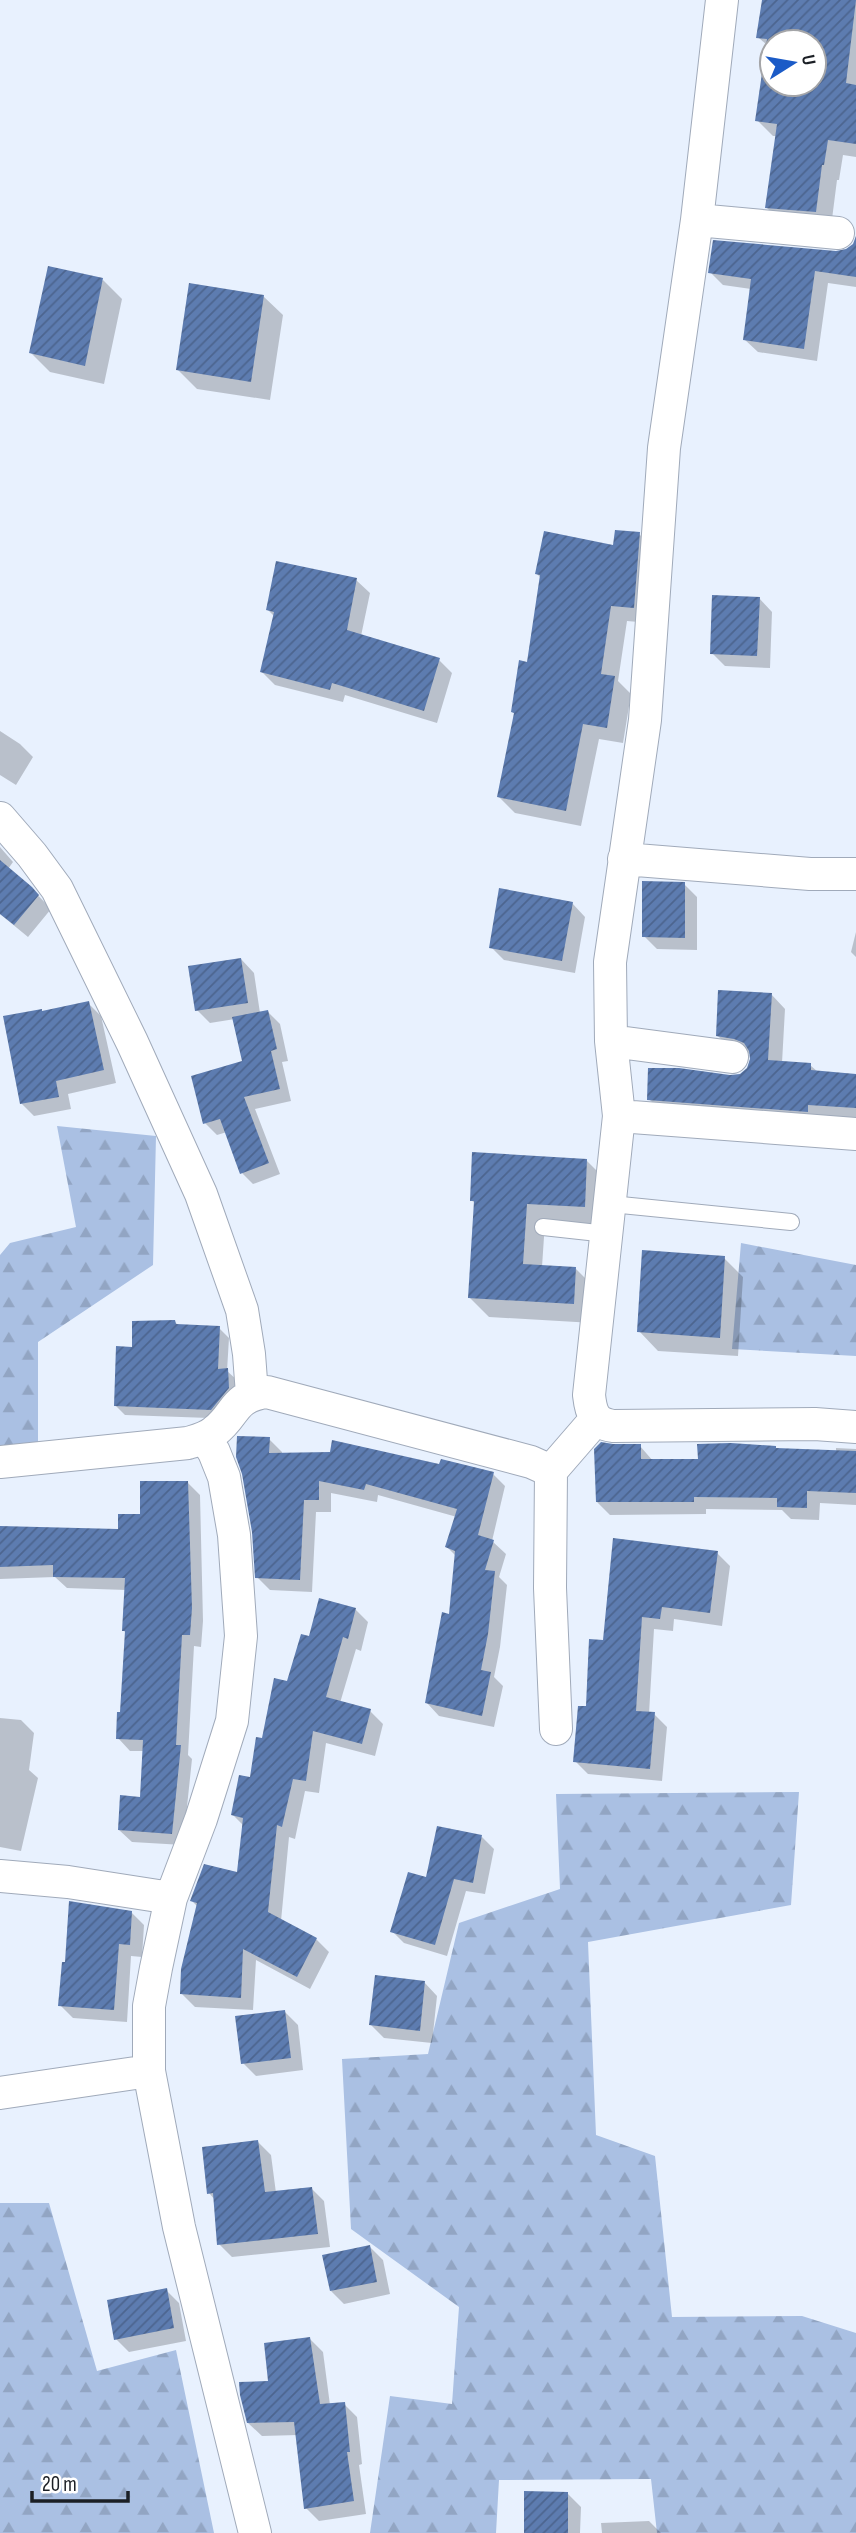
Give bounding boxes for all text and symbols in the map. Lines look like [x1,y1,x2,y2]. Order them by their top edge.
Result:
north arrow [758,28,828,98]
text: U [796,53,820,67]
scale bar [32,2460,128,2504]
text: 20 m [42,2472,77,2497]

